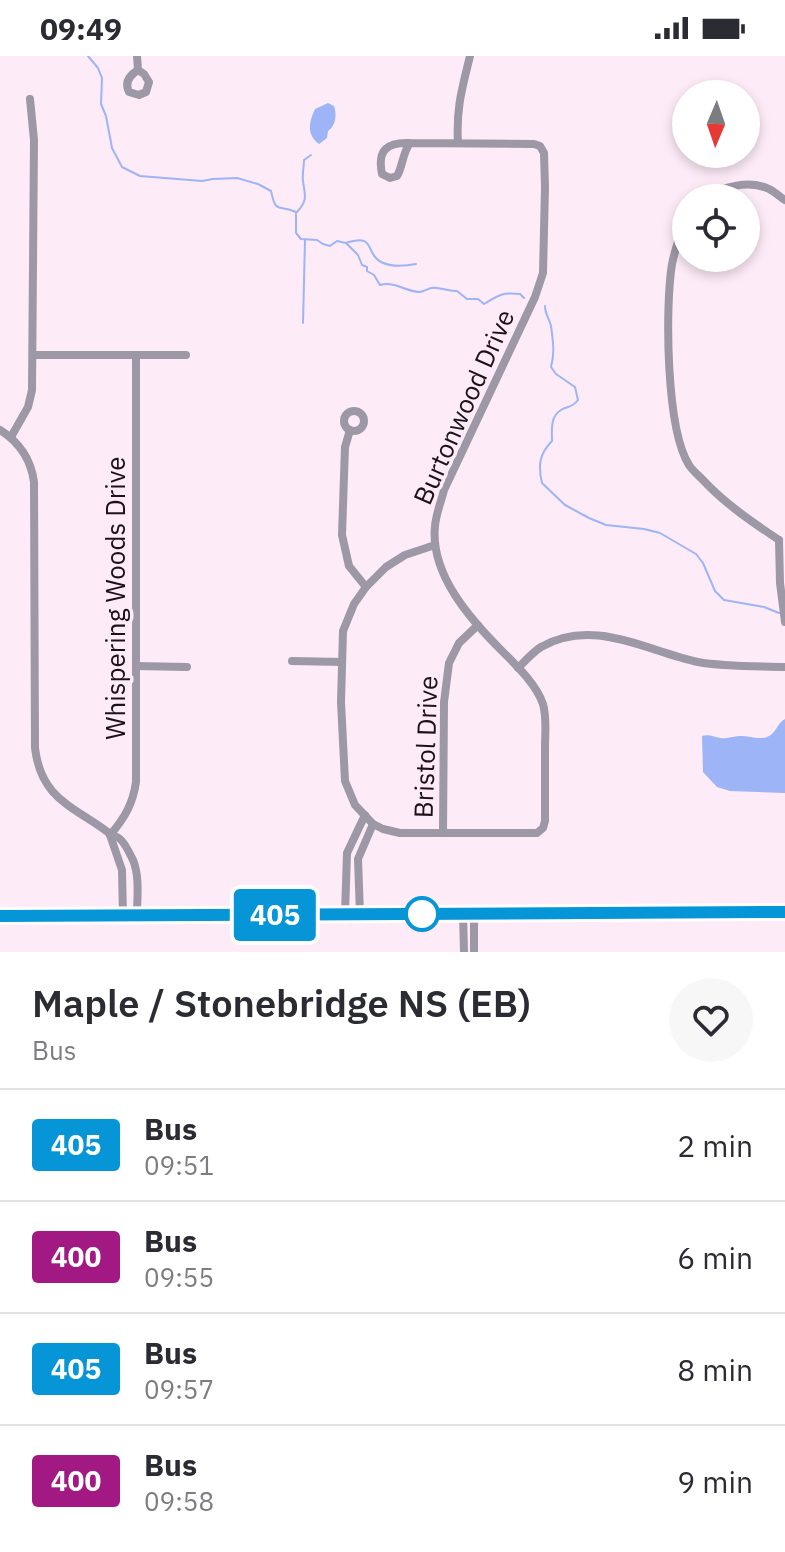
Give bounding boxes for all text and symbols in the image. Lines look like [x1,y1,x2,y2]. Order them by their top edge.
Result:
text: 09:49 [40,9,122,48]
north arrow [672,80,760,168]
map controls [672,80,760,272]
button: locate [672,184,760,272]
street label: Burtonwood Drive [405,304,521,509]
street label: Whispering Woods Drive [98,456,132,740]
street label: Bristol Drive [406,675,444,819]
line badge: 405 [229,889,321,941]
text: 405 [250,896,300,933]
unlabelled marker [405,897,439,931]
text: Maple / Stonebridge NS (EB) [32,978,531,1027]
button: heart [669,978,753,1062]
text: Bus [32,1033,76,1067]
text: Bus [144,1109,197,1148]
text: 405 [51,1126,101,1163]
text: 2 min [677,1126,753,1165]
text: 09:51 [144,1148,214,1182]
text: Bus [144,1221,197,1260]
text: 400 [51,1238,101,1275]
text: 6 min [677,1238,753,1277]
text: 09:55 [144,1260,214,1294]
text: Bus [144,1333,197,1372]
text: 405 [51,1350,101,1387]
text: 8 min [677,1350,753,1389]
text: 09:57 [144,1372,214,1406]
text: Bus [144,1445,197,1484]
text: 400 [51,1462,101,1499]
text: 9 min [677,1462,753,1501]
text: 09:58 [144,1484,214,1518]

